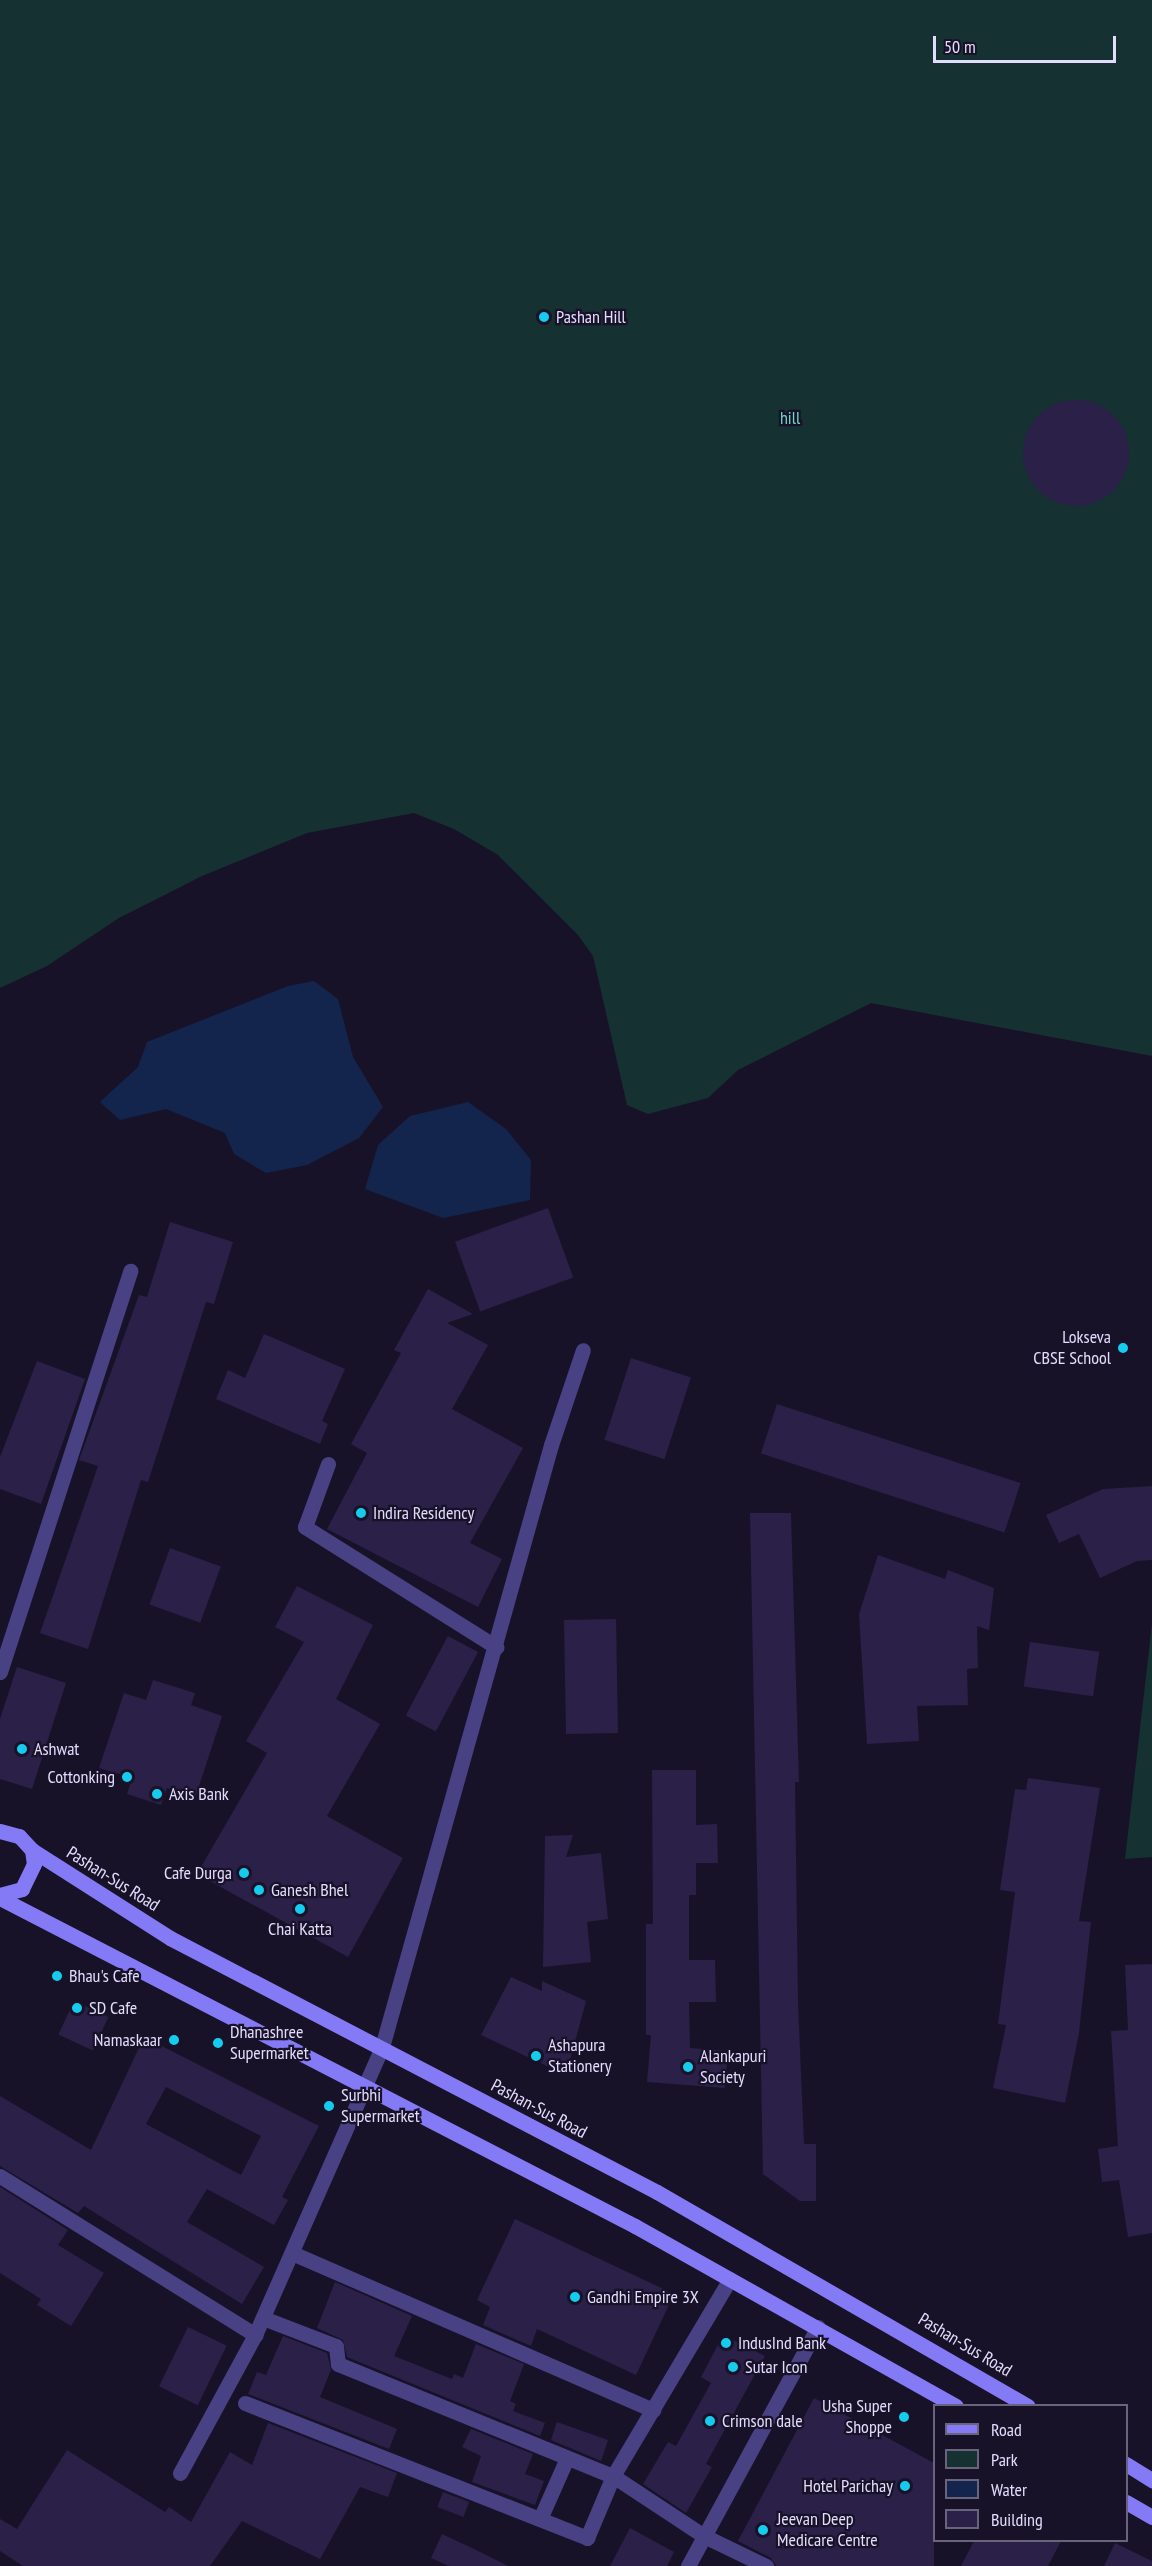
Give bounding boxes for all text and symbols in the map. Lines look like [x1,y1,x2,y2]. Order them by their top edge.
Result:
scale bar [936,24,1119,62]
text: 50 m [944,35,976,58]
place label: Pashan Hill [556,306,626,328]
marker: Pashan Hill [537,310,551,324]
park label: hill [780,407,800,429]
place label: Lokseva CBSE School [1033,1327,1111,1370]
marker: Lokseva CBSE School [1116,1341,1130,1355]
place label: Indira Residency [373,1502,474,1524]
marker: Indira Residency [354,1506,368,1520]
place label: Ashwat [34,1738,79,1760]
marker: Ashwat [15,1742,29,1756]
place label: Cottonking [47,1766,115,1788]
marker: Cottonking [120,1770,134,1784]
place label: Axis Bank [169,1783,229,1805]
marker: Axis Bank [150,1787,164,1801]
street label: Pashan-Sus Road [63,1842,163,1916]
place label: Cafe Durga [164,1862,232,1884]
marker: Cafe Durga [237,1866,251,1880]
place label: Ganesh Bhel [271,1879,348,1901]
marker: Ganesh Bhel [252,1883,266,1897]
marker: Chai Katta [293,1902,307,1916]
place label: Chai Katta [268,1918,332,1940]
place label: Bhau's Cafe [69,1965,140,1987]
marker: Bhau's Cafe [50,1969,64,1983]
place label: SD Cafe [89,1997,137,2019]
marker: SD Cafe [70,2001,84,2015]
place label: Dhanashree Supermarket [230,2022,309,2064]
place label: Namaskaar [94,2029,162,2051]
marker: Namaskaar [167,2033,181,2047]
place label: Ashapura Stationery [548,2035,612,2078]
marker: Dhanashree Supermarket [211,2036,225,2050]
place label: Alankapuri Society [700,2046,766,2088]
marker: Ashapura Stationery [529,2049,543,2063]
marker: Alankapuri Society [681,2060,695,2074]
street label: Pashan-Sus Road [487,2075,591,2143]
place label: Surbhi Supermarket [341,2085,420,2128]
marker: Surbhi Supermarket [322,2099,336,2113]
place label: Gandhi Empire 3X [587,2286,699,2308]
marker: Gandhi Empire 3X [568,2290,582,2304]
street label: Pashan-Sus Road [914,2309,1016,2381]
place label: IndusInd Bank [738,2332,826,2354]
marker: IndusInd Bank [719,2336,733,2350]
place label: Sutar Icon [745,2356,807,2378]
marker: Sutar Icon [726,2360,740,2374]
place label: Usha Super Shoppe [822,2396,892,2438]
legend [933,2404,1128,2542]
place label: Crimson dale [722,2410,803,2432]
marker: Usha Super Shoppe [897,2410,911,2424]
marker: Crimson dale [703,2414,717,2428]
text: Road [991,2418,1022,2441]
text: Park [991,2448,1018,2471]
place label: Hotel Parichay [803,2475,893,2497]
text: Water [991,2478,1027,2501]
marker: Hotel Parichay [898,2479,912,2493]
text: Building [991,2508,1043,2531]
place label: Jeevan Deep Medicare Centre [777,2509,878,2552]
marker: Jeevan Deep Medicare Centre [754,2521,772,2539]

